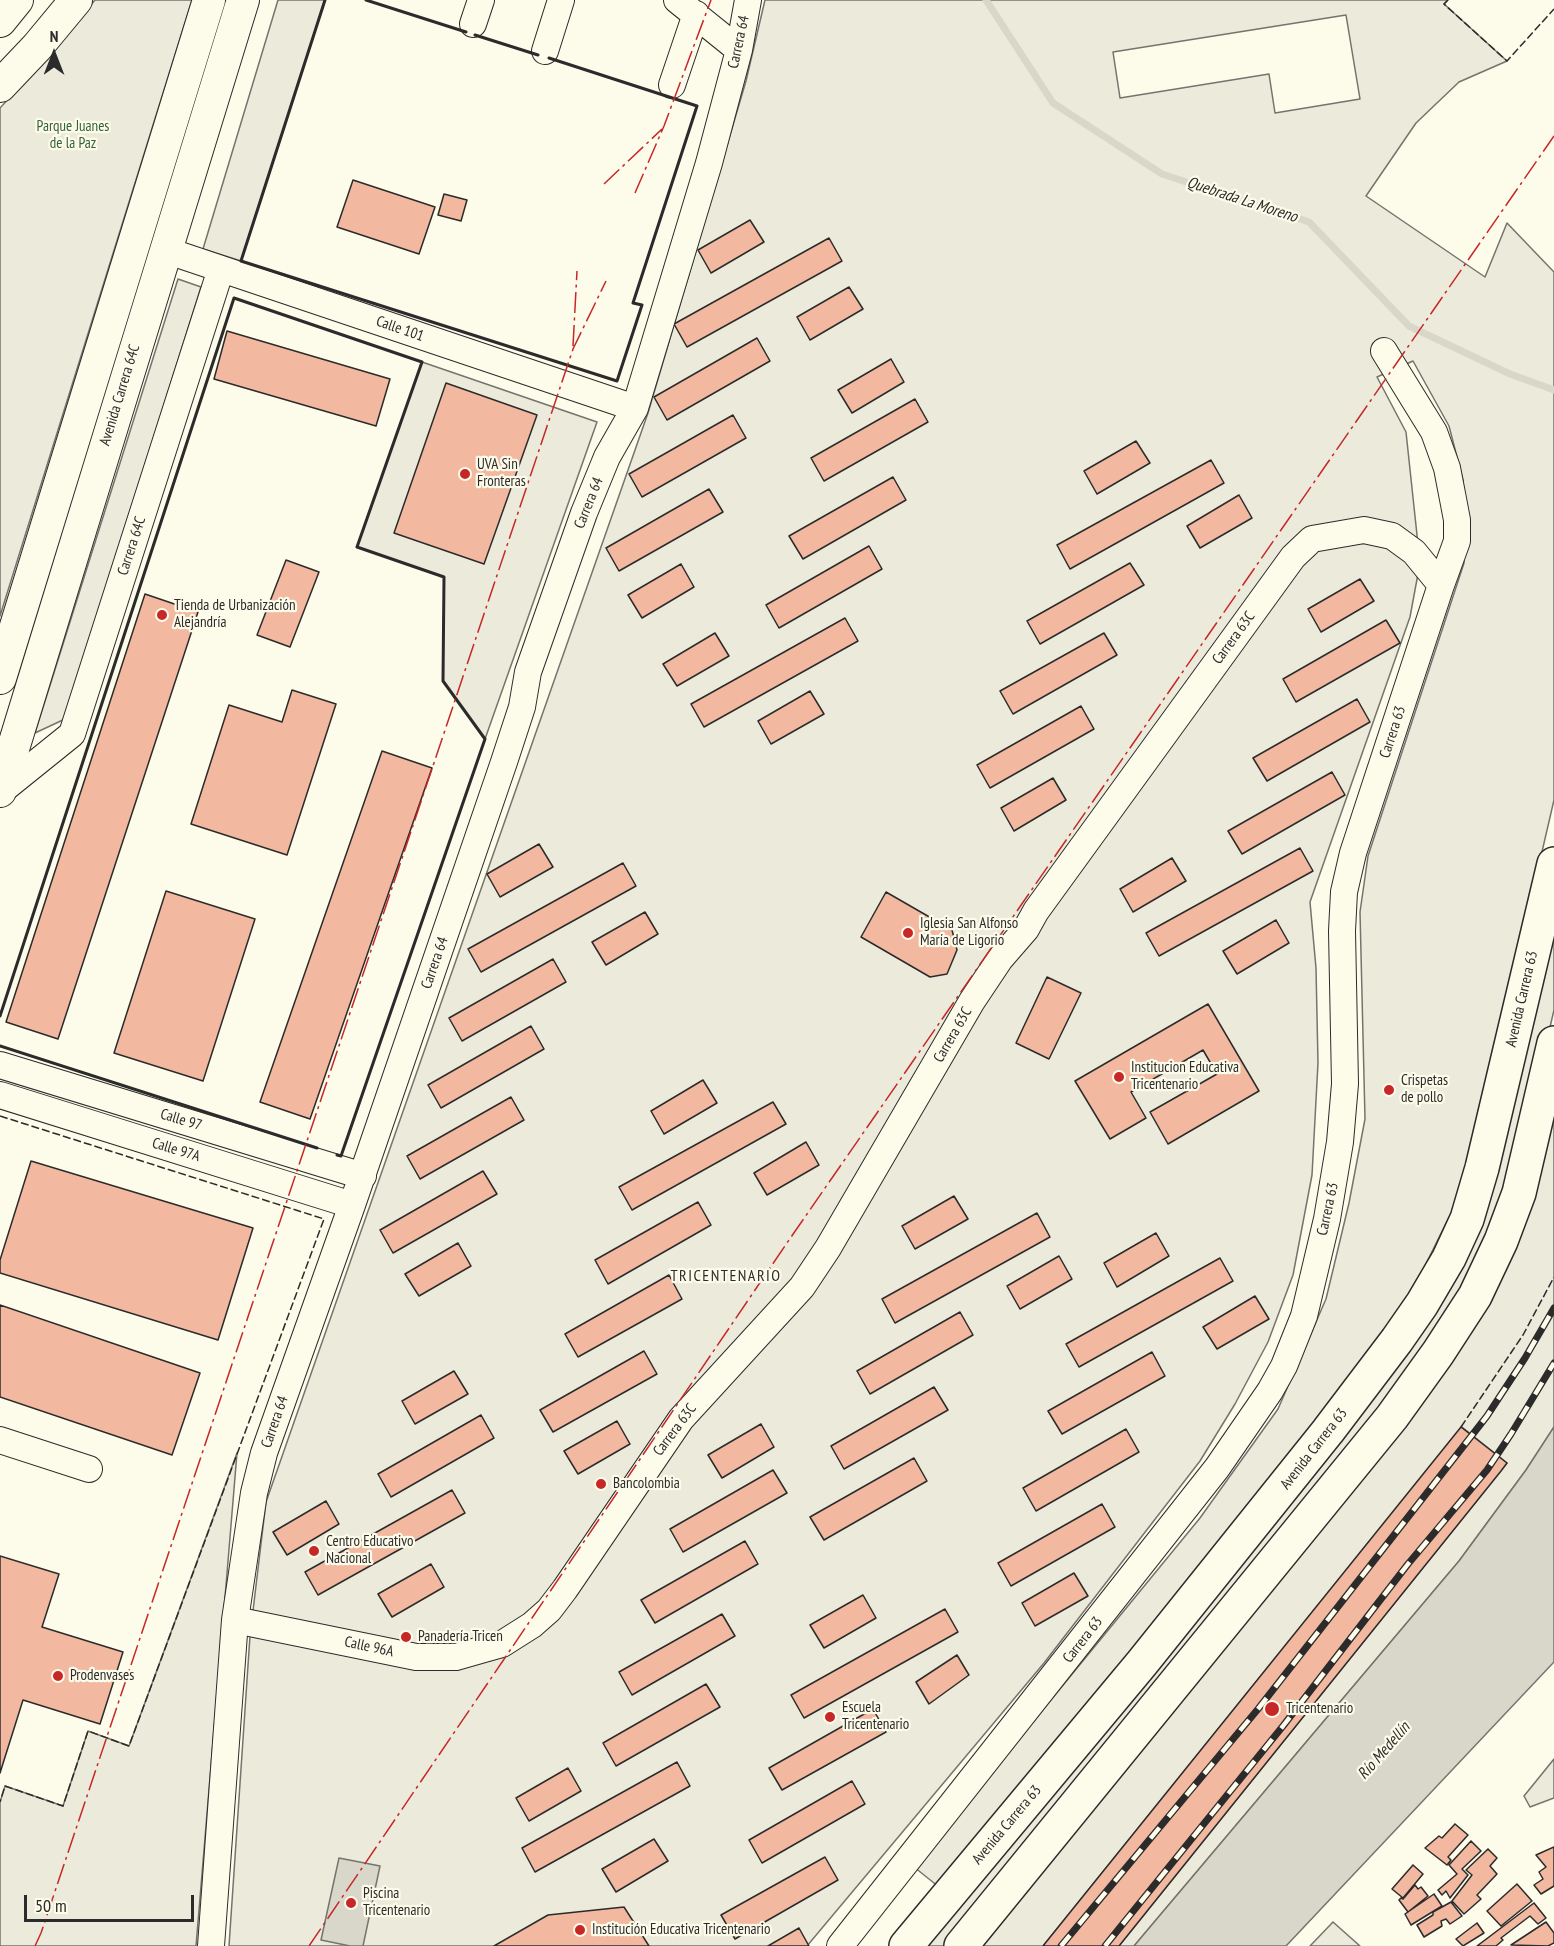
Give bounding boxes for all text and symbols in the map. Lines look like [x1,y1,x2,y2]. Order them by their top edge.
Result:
street label: Carrera 64 [725,14,753,70]
north arrow [24,24,84,84]
text: N [50,26,58,46]
park label: Parque Juanes de la Paz [37,118,109,153]
water label: Quebrada La Moreno [1184,173,1300,227]
street label: Calle 101 [374,312,426,346]
street label: Avenida Carrera 64C [96,342,144,448]
place label: UVA Sin Fronteras [477,456,526,491]
marker: UVA Sin Fronteras [458,467,472,481]
street label: Carrera 64 [571,475,607,531]
street label: Carrera 64C [114,514,150,578]
place label: Tienda de Urbanización Alejandría [174,597,296,632]
marker: Tienda de Urbanización Alejandría [155,608,169,622]
street label: Carrera 63C [1209,608,1259,668]
street label: Carrera 63 [1376,704,1410,760]
place label: Iglesia San Alfonso María de Ligorio [920,915,1018,950]
marker: Iglesia San Alfonso María de Ligorio [901,926,915,940]
street label: Carrera 64 [418,935,452,991]
street label: Avenida Carrera 63 [1502,949,1542,1049]
street label: Carrera 63C [930,1004,976,1066]
place label: Institucion Educativa Tricentenario [1131,1059,1239,1094]
marker: Institucion Educativa Tricentenario [1112,1070,1126,1084]
place label: Crispetas de pollo [1401,1072,1448,1107]
marker: Crispetas de pollo [1382,1083,1396,1097]
street label: Calle 97 [158,1105,204,1135]
street label: Calle 97A [150,1134,202,1166]
street label: Carrera 63 [1314,1181,1342,1237]
district label: TRICENTENARIO [670,1266,782,1286]
street label: Carrera 64 [258,1394,292,1450]
street label: Carrera 63C [650,1400,700,1460]
street label: Avenida Carrera 63 [1277,1405,1351,1493]
place label: Bancolombia [613,1475,680,1493]
marker: Bancolombia [594,1477,608,1491]
place label: Centro Educativo Nacional [326,1533,414,1568]
marker: Centro Educativo Nacional [307,1544,321,1558]
street label: Carrera 63 [1059,1613,1107,1667]
place label: Panadería Tricen [418,1628,503,1646]
marker: Panadería Tricen [399,1630,413,1644]
street label: Calle 96A [343,1633,395,1661]
place label: Prodenvases [70,1667,134,1685]
marker: Prodenvases [51,1669,65,1683]
place label: Escuela Tricentenario [842,1699,909,1734]
marker: Tricentenario [1263,1700,1281,1718]
place label: Tricentenario [1286,1700,1353,1718]
marker: Escuela Tricentenario [823,1710,837,1724]
water label: Río Medellín [1354,1718,1414,1784]
street label: Avenida Carrera 63 [969,1782,1045,1868]
scale bar [27,1883,196,1921]
place label: Piscina Tricentenario [363,1885,430,1920]
text: 50 m [35,1894,67,1917]
marker: Piscina Tricentenario [344,1896,358,1910]
place label: Institución Educativa Tricentenario [592,1921,770,1939]
marker: Institución Educativa Tricentenario [573,1923,587,1937]

